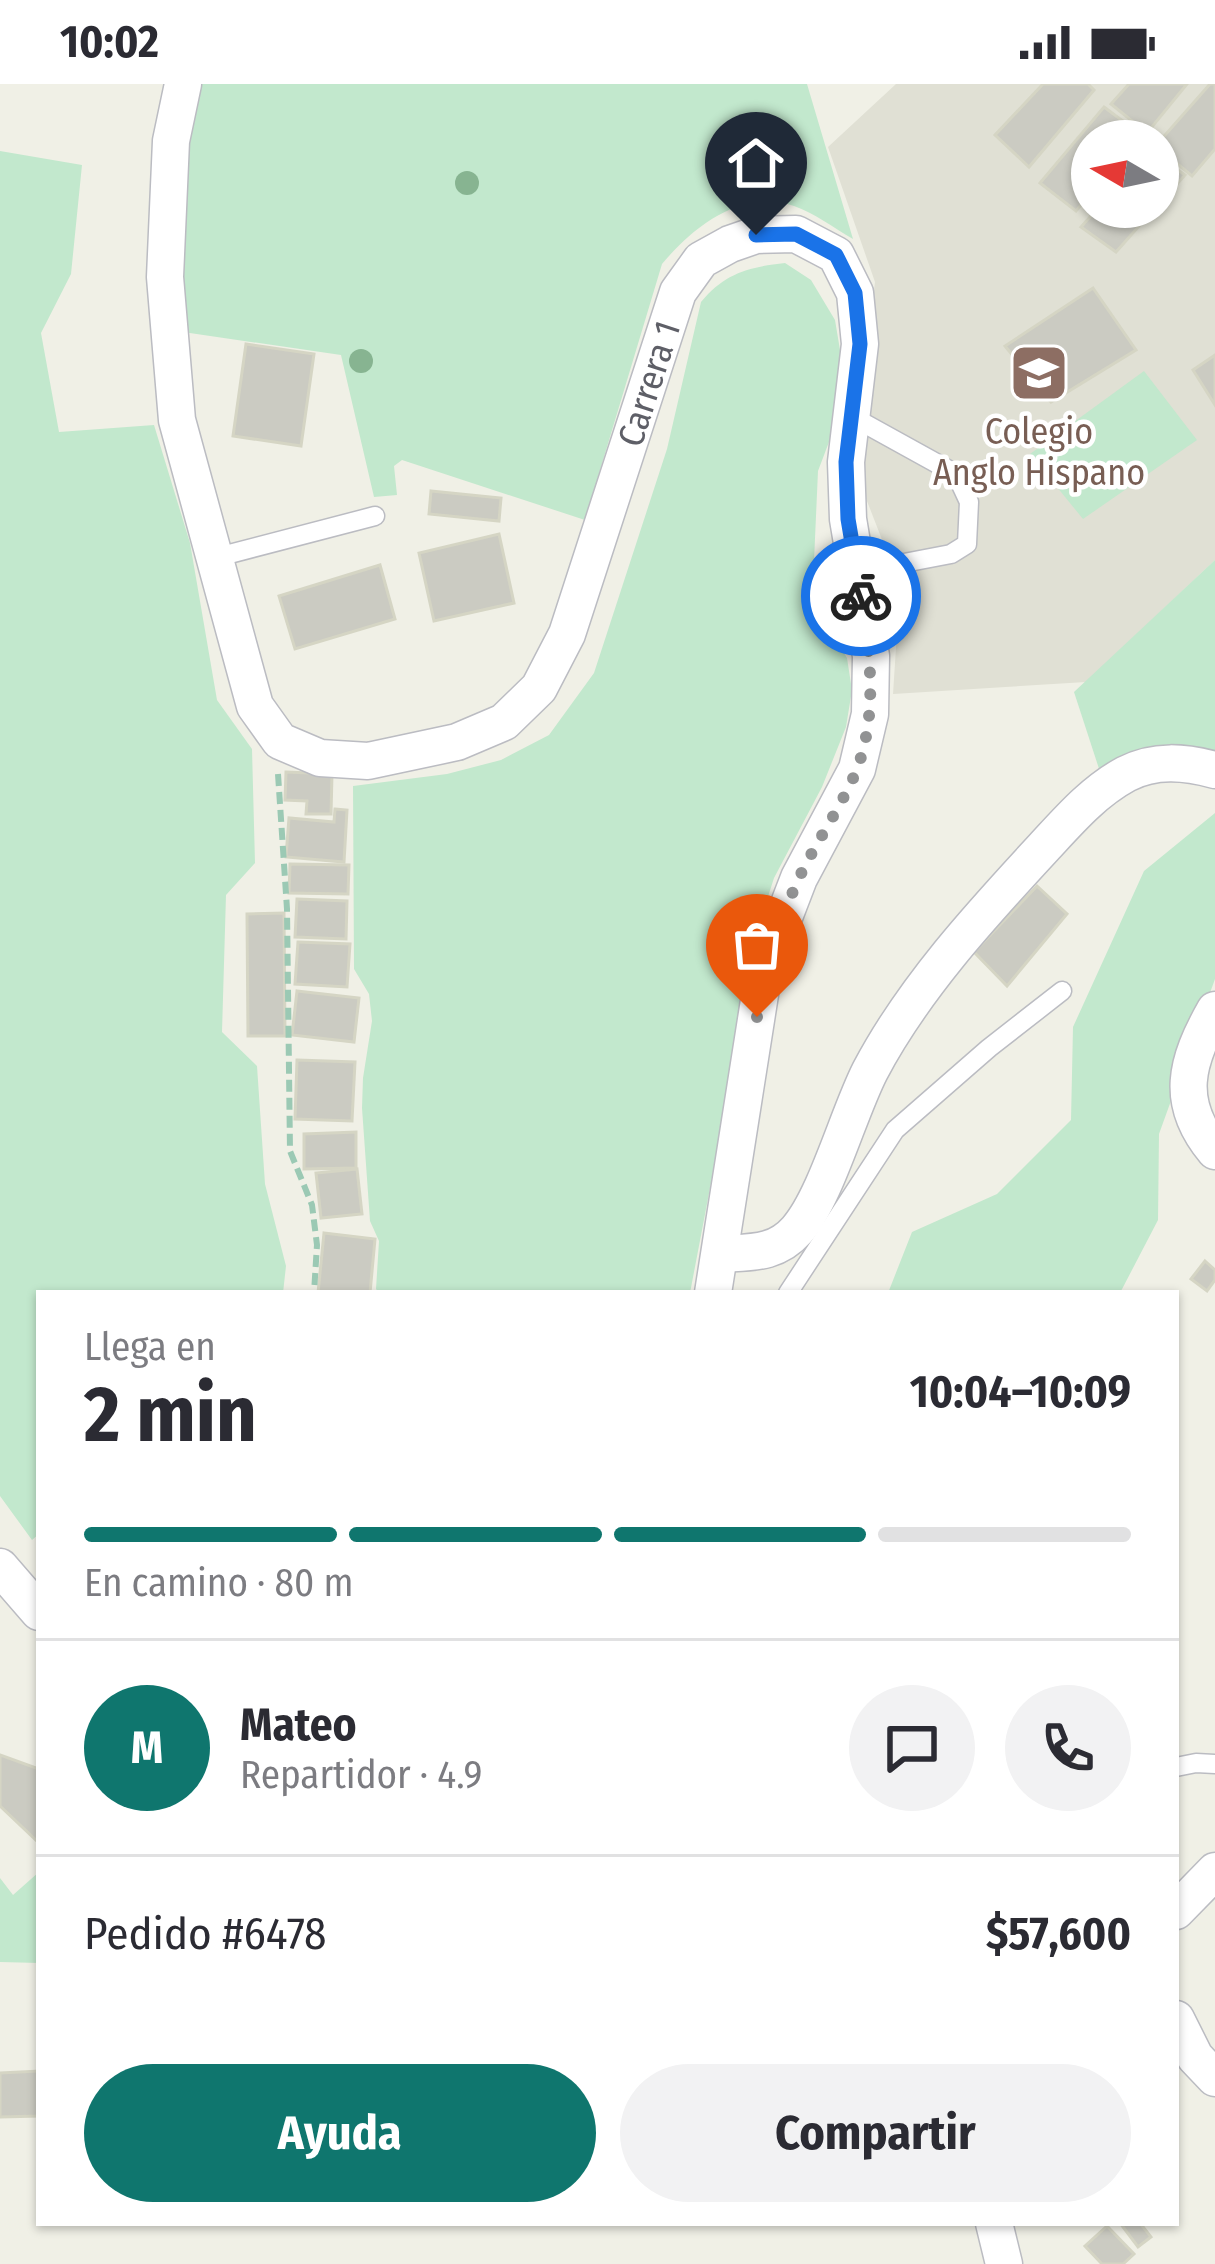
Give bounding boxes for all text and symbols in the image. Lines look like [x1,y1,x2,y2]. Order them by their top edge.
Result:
text: 10:02 [60,15,159,69]
pin [705,112,807,235]
north arrow [1071,120,1179,228]
map controls [1071,120,1179,228]
icon: home [723,130,789,196]
street label: Carrera 1 [608,316,690,452]
school or university icon: Colegio Anglo Hispano [1008,342,1070,404]
place label: Colegio Anglo Hispano [933,410,1145,495]
courier [801,536,921,656]
icon: bike [828,563,894,629]
pin [706,894,808,1017]
icon: bag [724,912,790,978]
text: Llega en [84,1324,216,1370]
text: 10:04–10:09 [910,1365,1131,1419]
text: 2 min [84,1368,257,1462]
text: En camino · 80 m [84,1560,354,1606]
button: chat [849,1685,975,1811]
button: phone [1005,1685,1131,1811]
text: Mateo [240,1698,357,1752]
text: M [131,1721,163,1775]
text: Repartidor · 4.9 [240,1752,482,1798]
text: Pedido #6478 [84,1907,327,1961]
text: $57,600 [986,1907,1131,1961]
button: Ayuda [84,2064,596,2202]
button: Compartir [620,2064,1131,2202]

